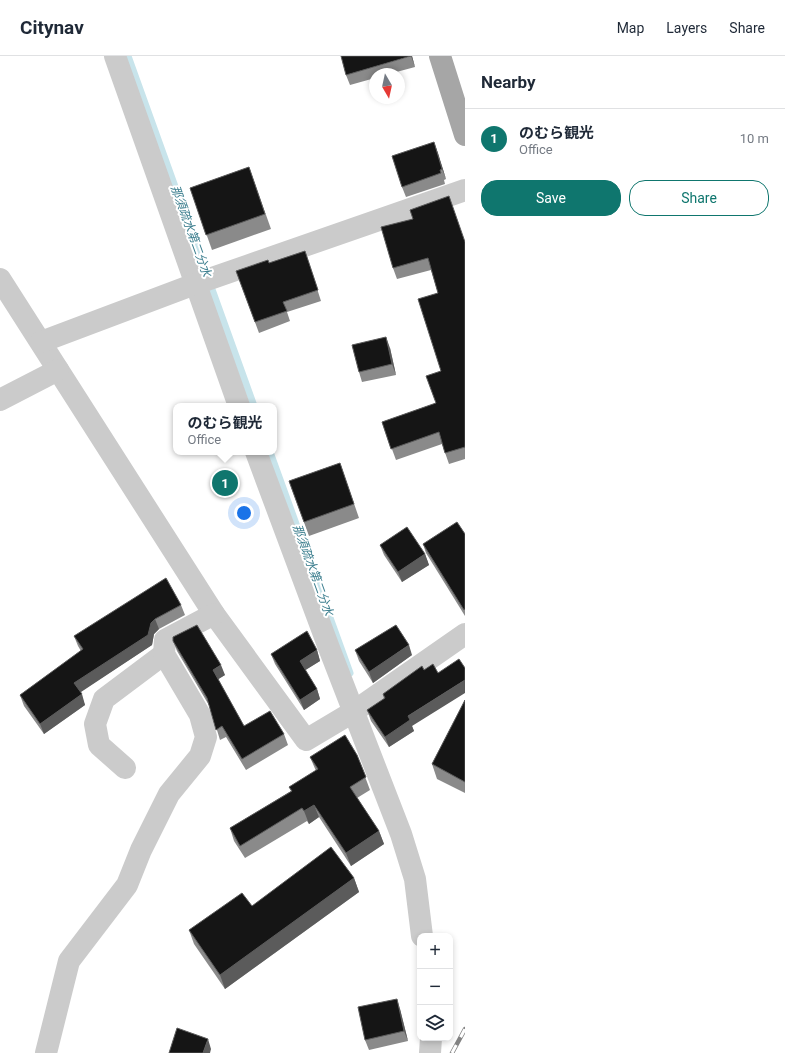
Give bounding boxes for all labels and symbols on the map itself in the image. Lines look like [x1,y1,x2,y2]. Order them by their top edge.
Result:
north arrow [369,68,405,104]
water label: 那須疏水第二分水 [168,183,215,280]
pin: 1 [212,468,238,498]
your location [234,503,254,523]
water label: 那須疏水第二分水 [290,522,337,619]

